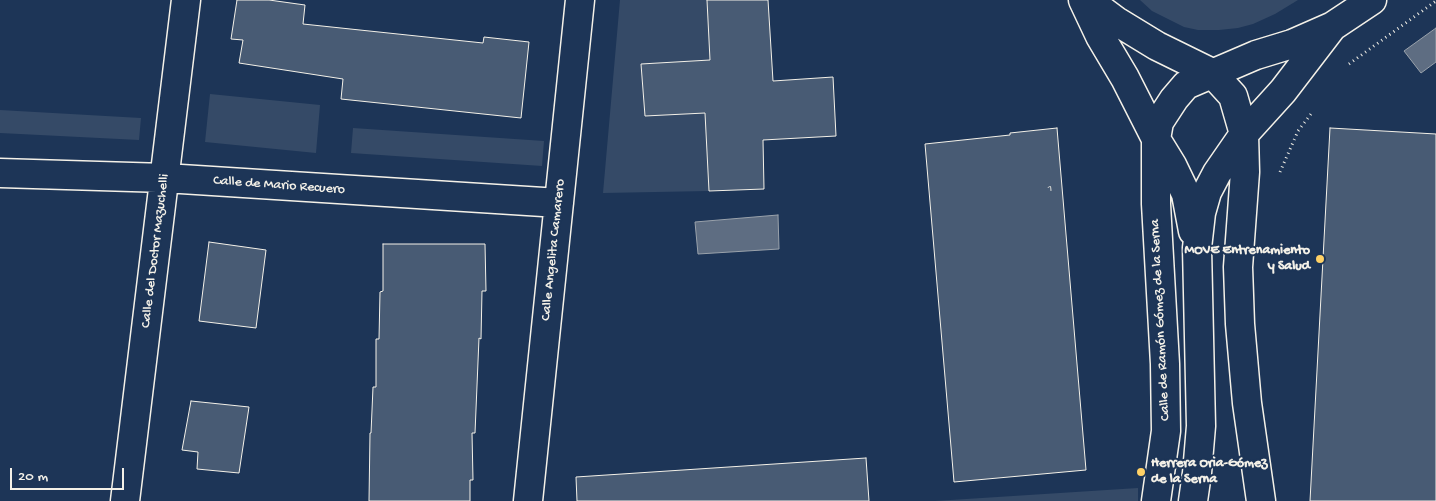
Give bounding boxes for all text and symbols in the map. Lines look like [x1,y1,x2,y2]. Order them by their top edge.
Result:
street label: Calle del Doctor Mazuchelli [138,173,174,329]
street label: Calle de Mario Recuero [212,173,346,199]
street label: Calle Angelita Camarero [538,178,570,322]
house number: 1 [1048,182,1052,196]
street label: Calle de Ramón Gómez de la Serna [1147,219,1175,421]
place label: MOVE Entrenamiento y Salud [1185,243,1310,276]
marker: MOVE Entrenamiento y Salud [1314,253,1326,265]
place label: Herrera Oria-Gómez de la Serna [1151,456,1267,488]
scale bar [12,458,126,490]
marker: Herrera Oria-Gómez de la Serna [1135,466,1147,478]
text: 20 m [18,468,48,486]

